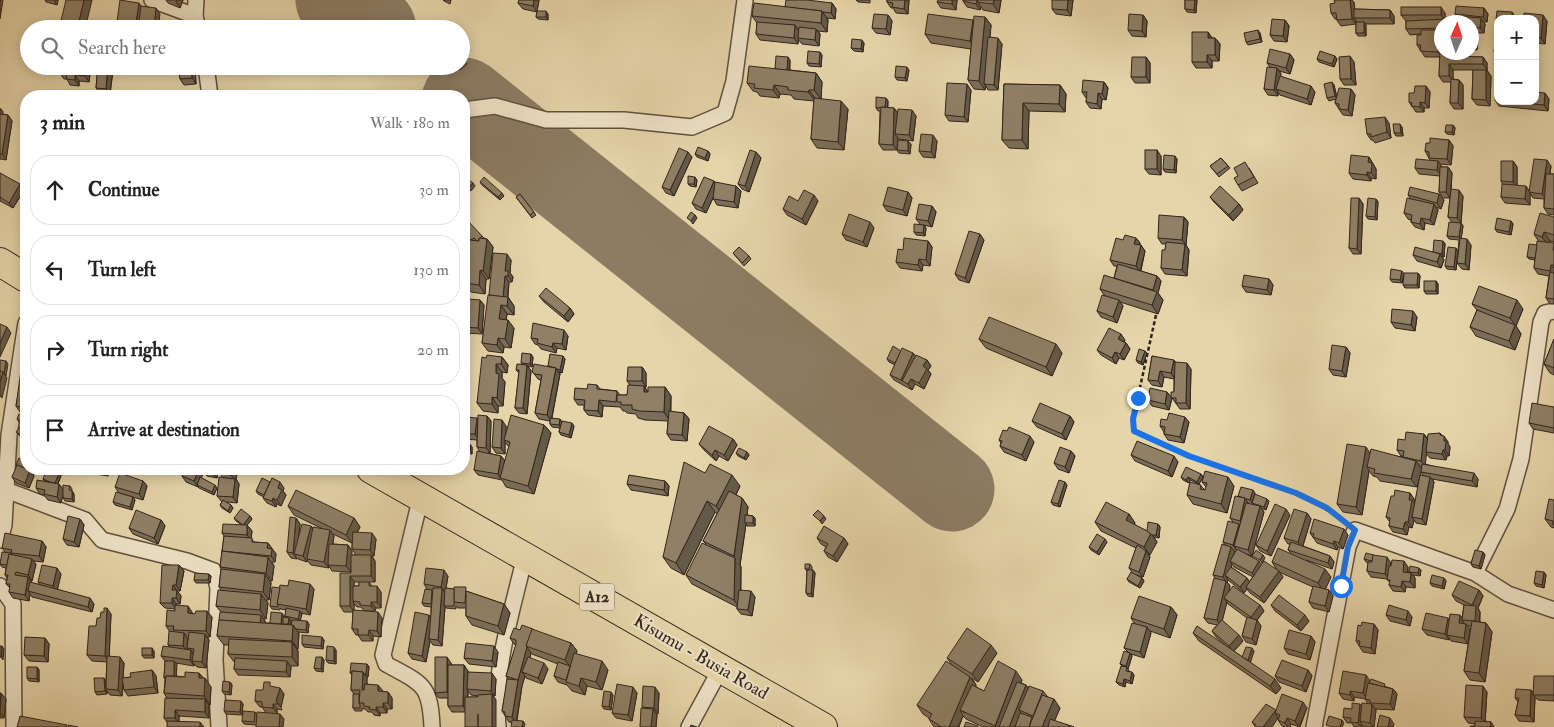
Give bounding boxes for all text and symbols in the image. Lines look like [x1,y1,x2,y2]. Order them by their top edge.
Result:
north arrow [1434,15,1479,60]
map controls [1494,15,1539,105]
button: + [1494,15,1539,60]
search box [20,20,470,75]
icon: search [38,34,66,62]
text: Search here [78,36,166,60]
button: − [1494,60,1539,105]
text: 3 min [40,109,85,136]
text: Walk · 180 m [370,113,450,133]
icon: ahead [41,176,69,204]
text: Continue [88,178,159,202]
text: 30 m [419,180,449,200]
icon: left [41,256,69,284]
text: Turn left [88,258,156,282]
text: 130 m [413,260,449,280]
icon: right [41,336,69,364]
text: Turn right [88,338,168,362]
text: 20 m [417,340,449,360]
route end [1127,387,1150,410]
icon: arrive [41,416,69,444]
text: Arrive at destination [88,418,240,442]
route start [1330,575,1353,598]
road number: A12 [580,584,614,610]
street label: Kisumu - Busia Road [629,609,773,705]

